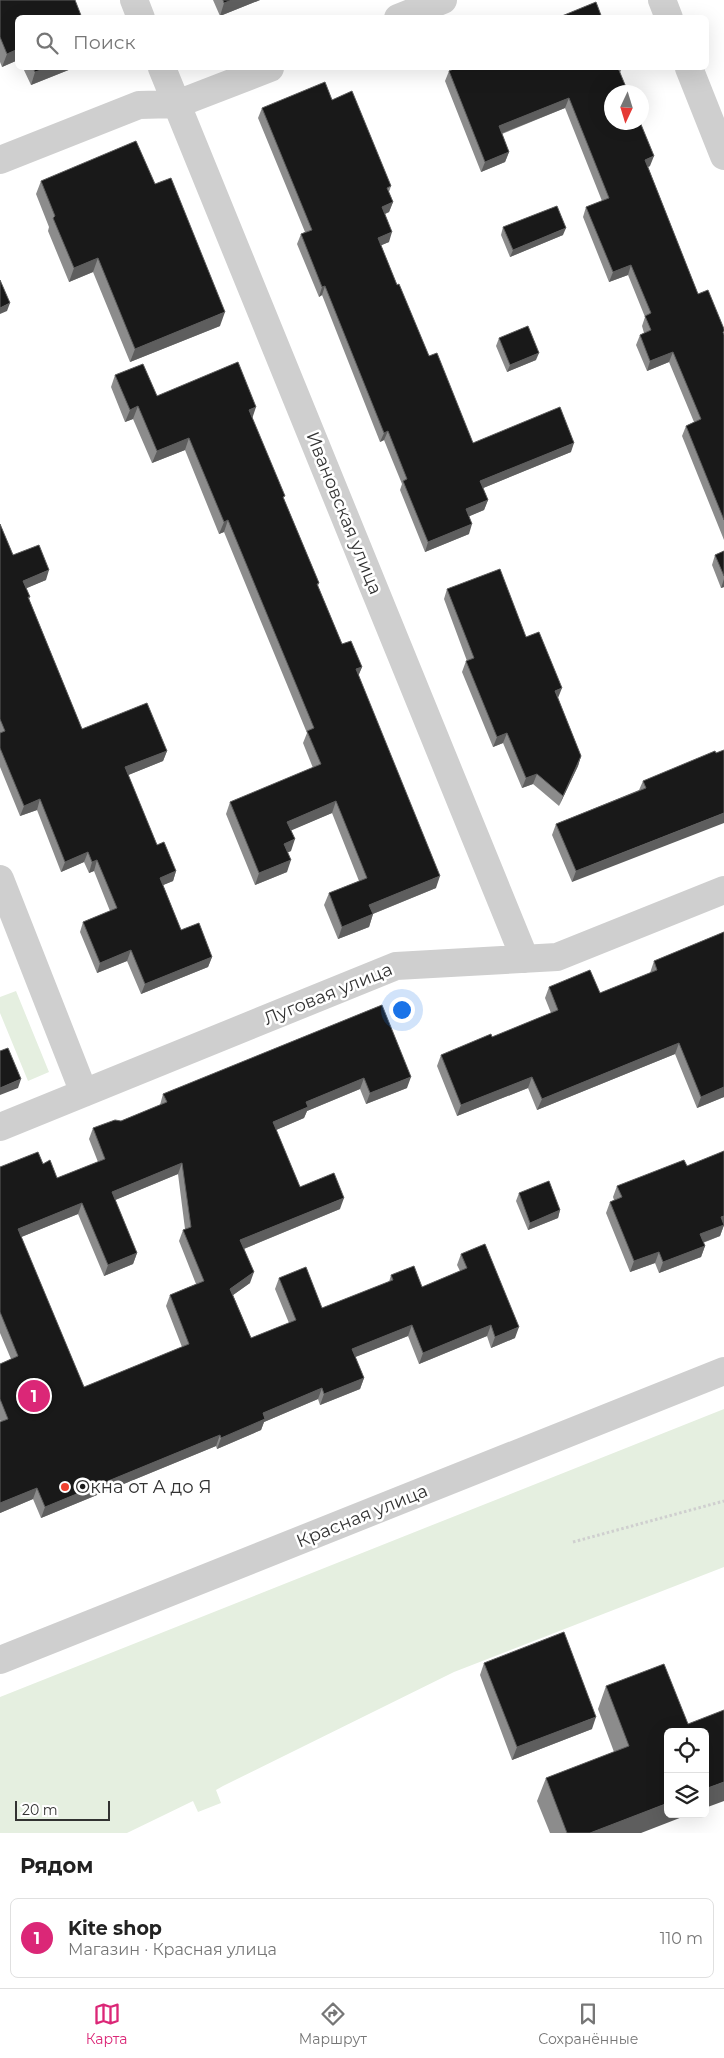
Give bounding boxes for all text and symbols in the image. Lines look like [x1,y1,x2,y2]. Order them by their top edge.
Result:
search box [15,15,709,70]
icon: search [33,29,61,57]
text: Поиск [73,31,136,54]
north arrow [604,85,649,130]
street label: Ивановская улица [301,428,387,598]
street label: Луговая улица [260,958,396,1030]
your location [389,997,415,1023]
pin: 1 [18,1377,50,1415]
place label: Окна от А до Я [75,1476,212,1498]
street label: Красная улица [293,1480,431,1552]
marker: Окна от А до Я [59,1481,71,1493]
map controls [664,1728,709,1818]
button: locate [664,1728,709,1773]
button: layers [664,1773,709,1818]
scale bar [15,1798,110,1821]
text: 20 m [22,1801,58,1819]
text: Рядом [20,1853,93,1878]
text: Kite shop [68,1917,162,1940]
text: 1 [34,1929,40,1948]
text: 110 m [660,1929,703,1948]
text: Магазин · Красная улица [68,1940,277,1959]
tab: Карта [86,2000,128,2048]
tab: Маршрут [299,2000,367,2048]
tab: Сохранённые [538,2000,638,2048]

